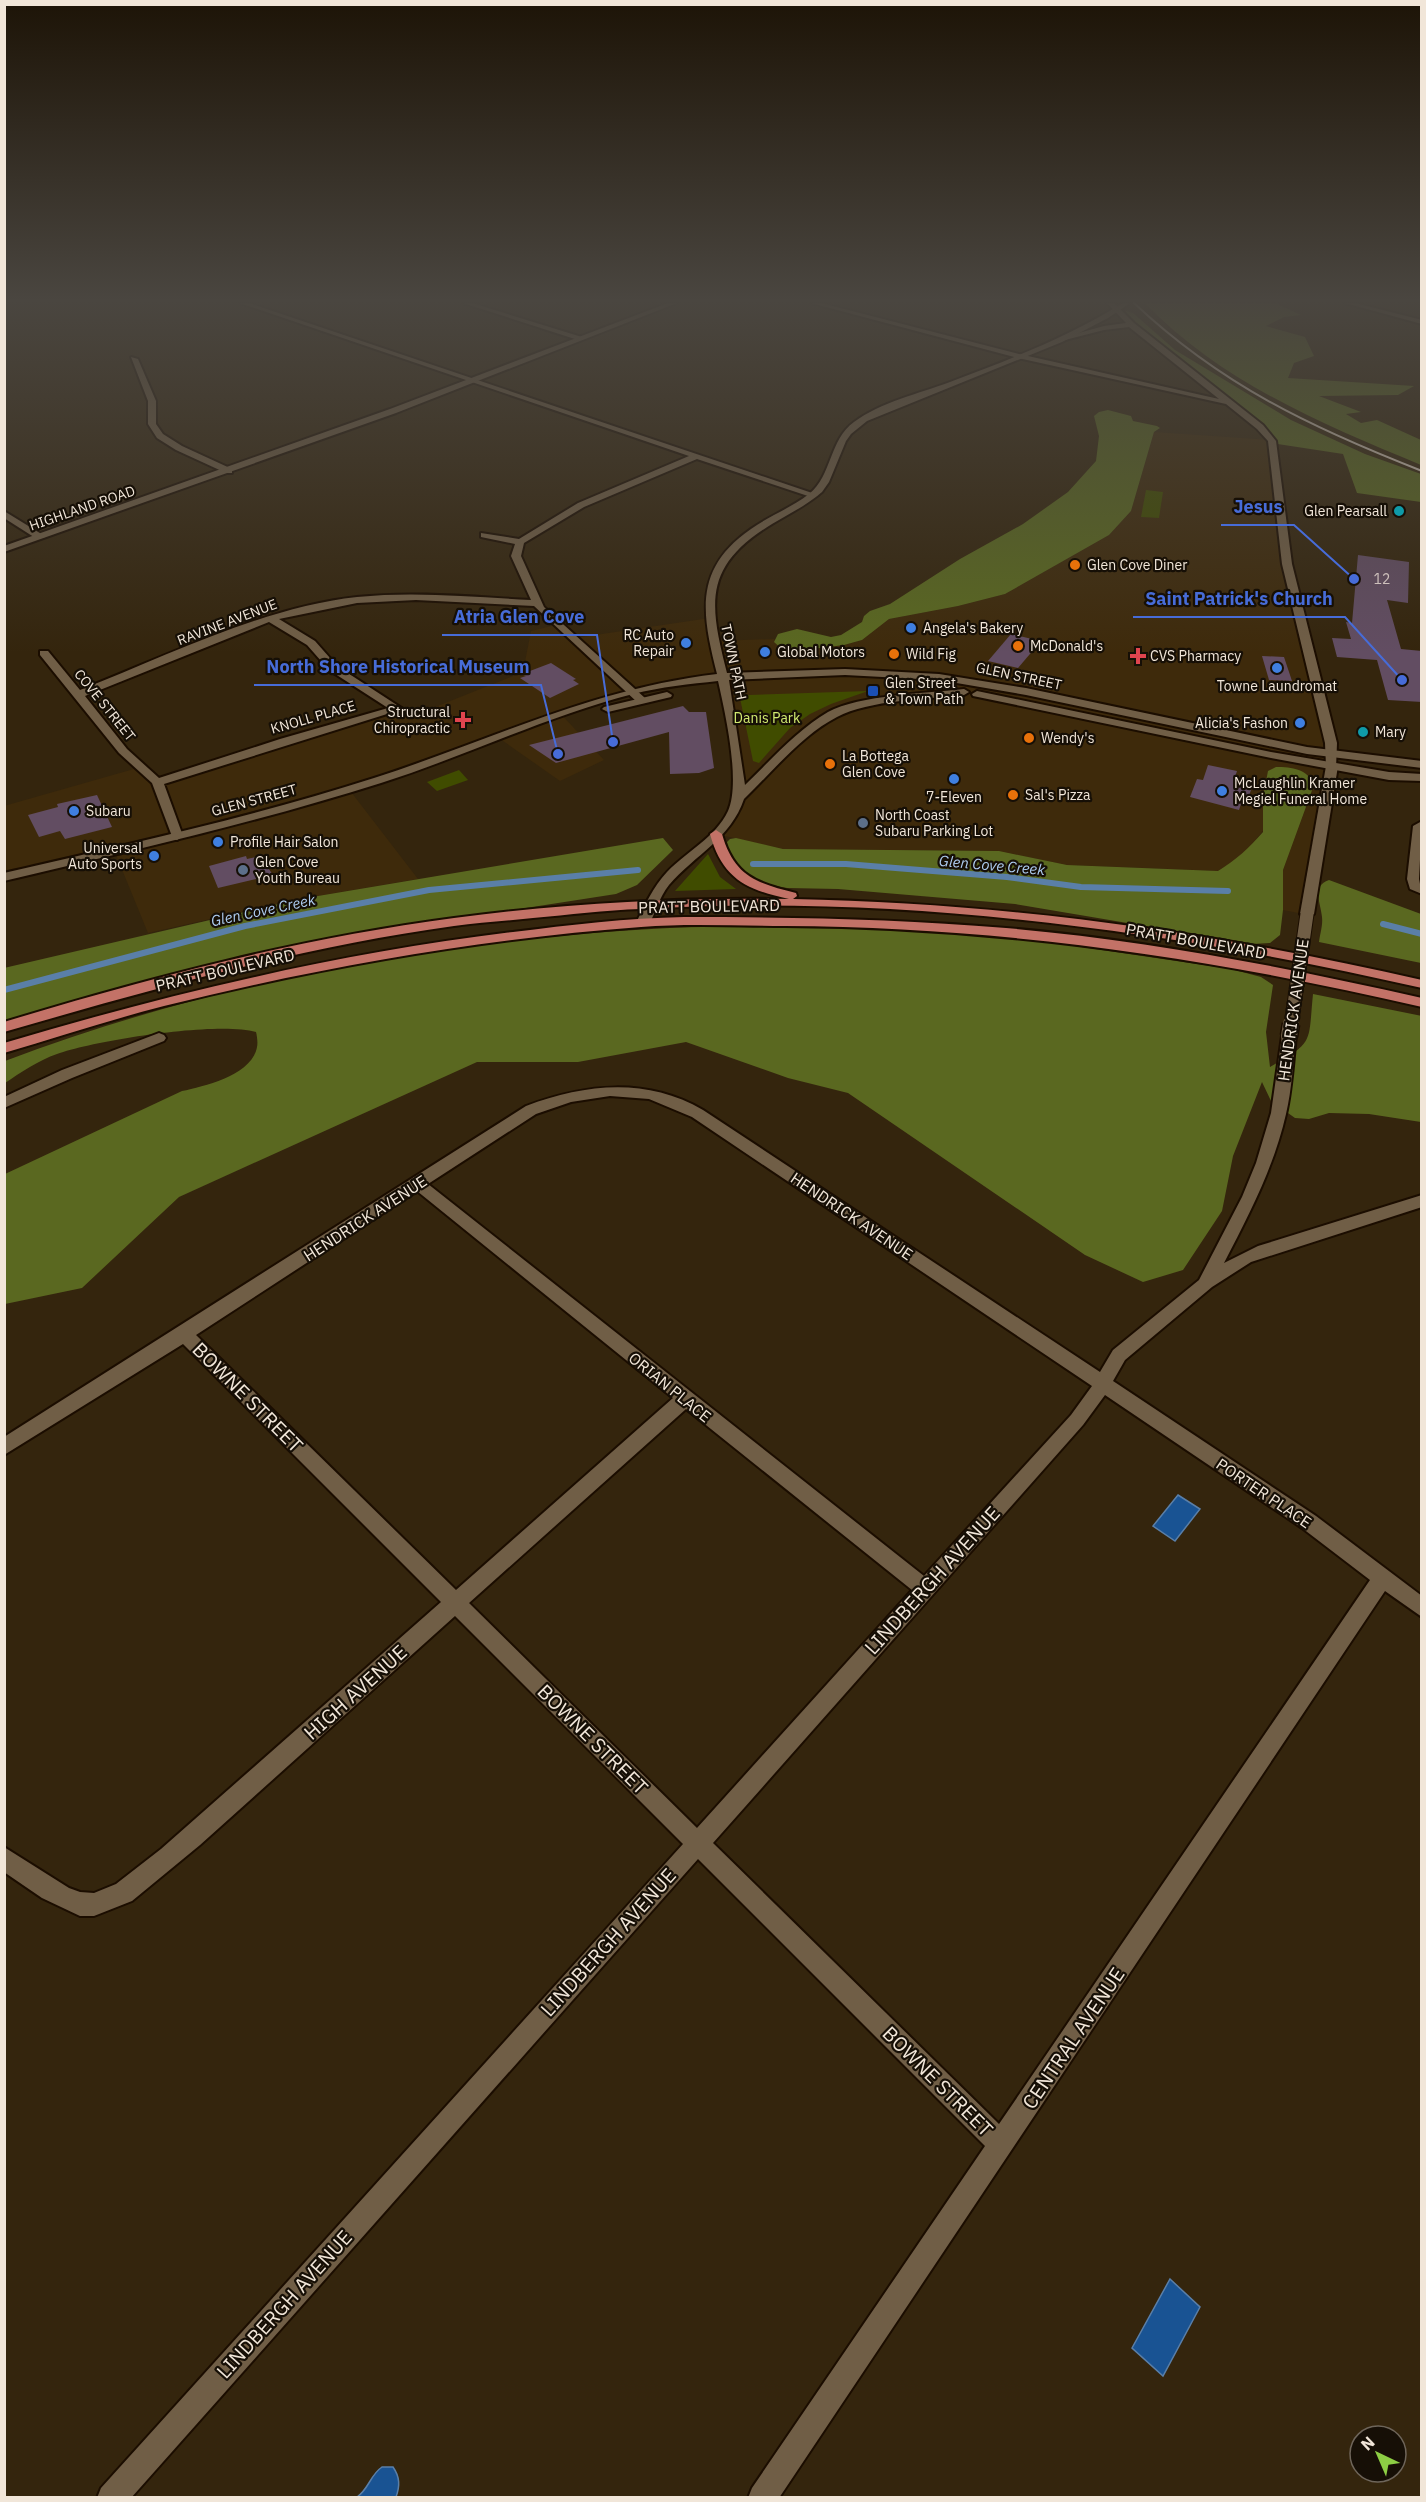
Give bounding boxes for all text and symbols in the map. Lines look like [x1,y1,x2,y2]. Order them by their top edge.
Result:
street label: HIGHLAND ROAD [27,481,137,535]
callout: Jesus [1221,489,1294,525]
text: Jesus [1233,495,1283,518]
place label: Glen Pearsall [1304,502,1387,520]
marker: Glen Pearsall [1392,504,1406,518]
place label: Glen Cove Diner [1087,556,1187,574]
marker: Glen Cove Diner [1068,558,1082,572]
house number: 12 [1374,570,1390,588]
callout: Saint Patrick's Church [1133,581,1345,617]
text: Saint Patrick's Church [1145,587,1333,610]
street label: RAVINE AVENUE [175,595,279,649]
callout: Atria Glen Cove [442,599,597,635]
text: Atria Glen Cove [454,605,584,628]
place label: Angela's Bakery [923,619,1023,637]
marker: Angela's Bakery [904,621,918,635]
street label: TOWN PATH [717,622,751,702]
place label: RC Auto Repair [624,626,674,660]
marker: RC Auto Repair [679,636,693,650]
place label: McDonald's [1030,637,1103,655]
marker: McDonald's [1011,639,1025,653]
place label: Global Motors [777,643,865,661]
marker: Global Motors [758,645,772,659]
place label: Wild Fig [906,645,957,663]
marker: Wild Fig [887,647,901,661]
place label: CVS Pharmacy [1150,647,1241,665]
callout: North Shore Historical Museum [254,649,541,685]
marker: CVS Pharmacy [1131,649,1145,663]
text: North Shore Historical Museum [266,655,530,678]
street label: GLEN STREET [974,658,1064,694]
marker: Towne Laundromat [1270,661,1284,675]
street label: COVE STREET [70,665,140,745]
place label: Glen Street & Town Path [885,674,964,708]
place label: Towne Laundromat [1217,677,1337,695]
marker: Glen Street & Town Path [866,684,880,698]
street label: KNOLL PLACE [269,696,357,738]
place label: Structural Chiropractic [374,703,450,737]
park label: Danis Park [734,709,801,727]
marker: Structural Chiropractic [454,711,472,729]
place label: Alicia's Fashon [1195,714,1288,732]
marker: Alicia's Fashon [1293,716,1307,730]
place label: Mary [1375,723,1406,741]
marker: Mary [1356,725,1370,739]
place label: Wendy's [1041,729,1095,747]
marker: Wendy's [1022,731,1036,745]
place label: La Bottega Glen Cove [842,747,909,781]
marker: La Bottega Glen Cove [823,757,837,771]
marker: 7-Eleven [947,772,961,786]
place label: McLaughlin Kramer Megiel Funeral Home [1234,774,1367,808]
street label: GLEN STREET [209,780,299,820]
marker: McLaughlin Kramer Megiel Funeral Home [1215,784,1229,798]
place label: Sal's Pizza [1025,786,1091,804]
place label: 7-Eleven [926,788,982,806]
marker: Sal's Pizza [1006,788,1020,802]
place label: Subaru [86,802,131,820]
marker: Subaru [67,804,81,818]
place label: North Coast Subaru Parking Lot [875,806,993,840]
marker: North Coast Subaru Parking Lot [856,816,870,830]
place label: Profile Hair Salon [230,833,338,851]
marker: Profile Hair Salon [211,835,225,849]
place label: Universal Auto Sports [68,839,142,873]
marker: Universal Auto Sports [147,849,161,863]
water label: Glen Cove Creek [938,851,1046,879]
place label: Glen Cove Youth Bureau [255,853,340,887]
marker: Glen Cove Youth Bureau [236,863,250,877]
water label: Glen Cove Creek [209,890,317,930]
street label: PRATT BOULEVARD [638,895,780,917]
street label: PRATT BOULEVARD [1124,919,1268,963]
street label: HENDRICK AVENUE [1273,938,1313,1082]
street label: PRATT BOULEVARD [154,944,296,996]
street label: HENDRICK AVENUE [787,1168,917,1264]
street label: HENDRICK AVENUE [299,1171,431,1265]
street label: BOWNE STREET [187,1336,309,1458]
street label: ORIAN PLACE [625,1348,715,1426]
street label: PORTER PLACE [1213,1454,1315,1532]
street label: LINDBERGH AVENUE [858,1500,1006,1660]
street label: HIGH AVENUE [298,1638,412,1746]
street label: BOWNE STREET [532,1678,654,1800]
street label: LINDBERGH AVENUE [534,1862,682,2022]
street label: CENTRAL AVENUE [1016,1962,1130,2114]
street label: BOWNE STREET [877,2020,999,2142]
street label: LINDBERGH AVENUE [210,2224,358,2384]
north arrow [1348,2424,1408,2484]
text: N [1356,2432,1379,2454]

